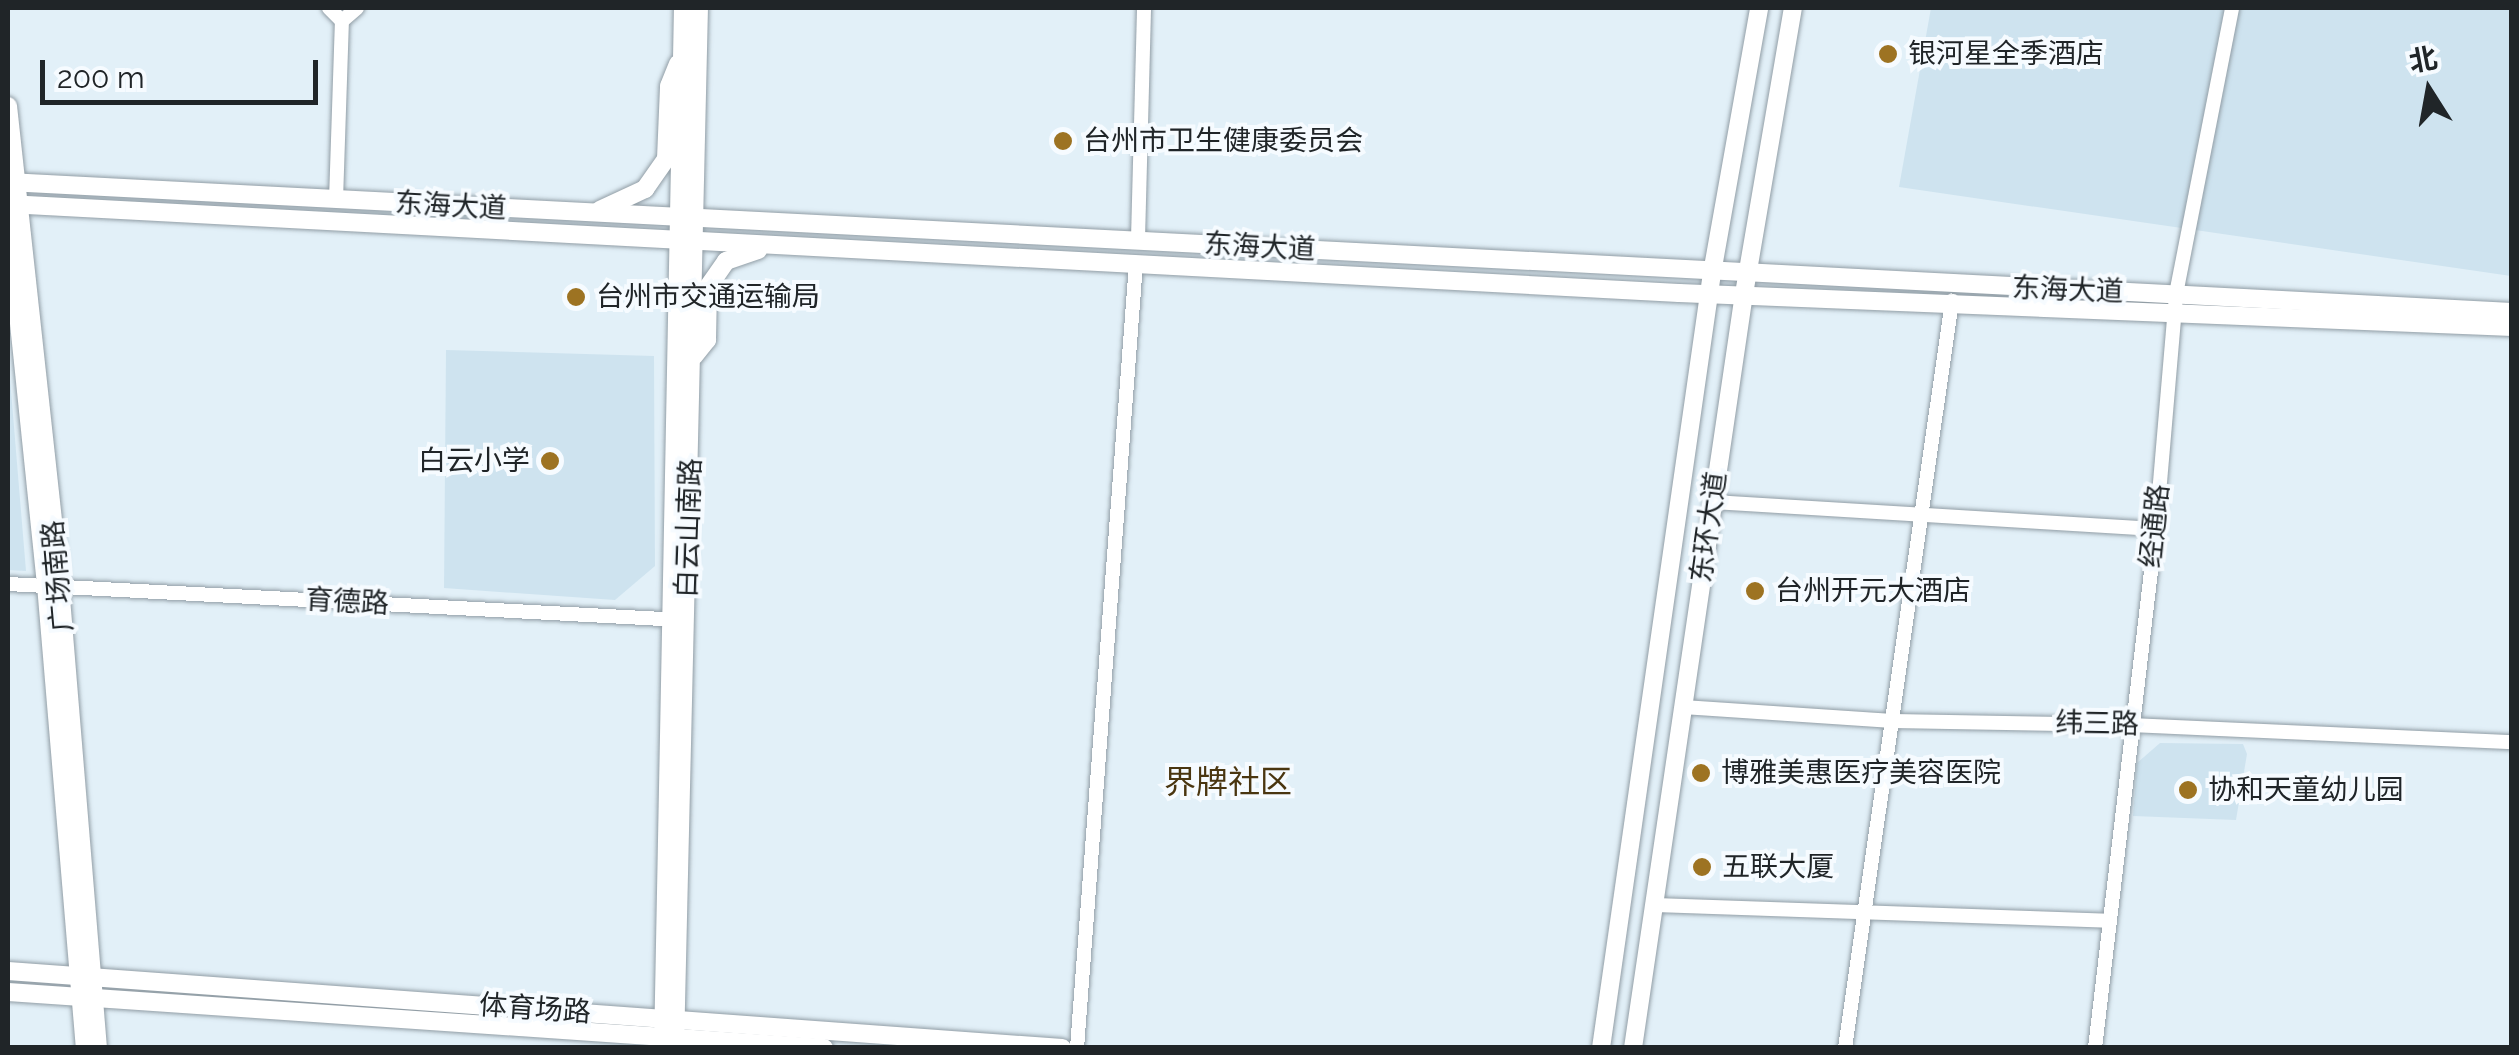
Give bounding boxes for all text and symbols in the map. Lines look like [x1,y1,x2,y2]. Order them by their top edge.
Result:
place label: 银河星全季酒店 [1908,37,2104,71]
scale bar [45,40,322,102]
north arrow [2379,40,2479,140]
text: 北 [2406,41,2440,79]
marker: 银河星全季酒店 [1877,43,1899,65]
text: 200 m [57,60,145,95]
place label: 台州市卫生健康委员会 [1083,124,1363,158]
marker: 台州市卫生健康委员会 [1052,130,1074,152]
street label: 东海大道 [394,186,508,226]
street label: 东海大道 [1203,227,1317,267]
street label: 东海大道 [2011,271,2125,309]
place label: 台州市交通运输局 [596,280,820,314]
marker: 台州市交通运输局 [565,286,587,308]
place label: 白云小学 [418,444,530,478]
marker: 白云小学 [539,450,561,472]
street label: 白云山南路 [670,457,708,599]
street label: 东环大道 [1685,469,1733,585]
street label: 经通路 [2134,482,2176,570]
street label: 广场南路 [36,519,80,633]
place label: 台州开元大酒店 [1775,574,1971,608]
marker: 台州开元大酒店 [1744,580,1766,602]
street label: 育德路 [304,583,390,621]
street label: 纬三路 [2055,706,2139,742]
place label: 博雅美惠医疗美容医院 [1721,756,2001,790]
marker: 博雅美惠医疗美容医院 [1690,762,1712,784]
district label: 界牌社区 [1164,763,1292,801]
place label: 协和天童幼儿园 [2208,773,2404,807]
marker: 协和天童幼儿园 [2177,779,2199,801]
place label: 五联大厦 [1722,850,1834,884]
marker: 五联大厦 [1691,856,1713,878]
street label: 体育场路 [478,988,592,1030]

